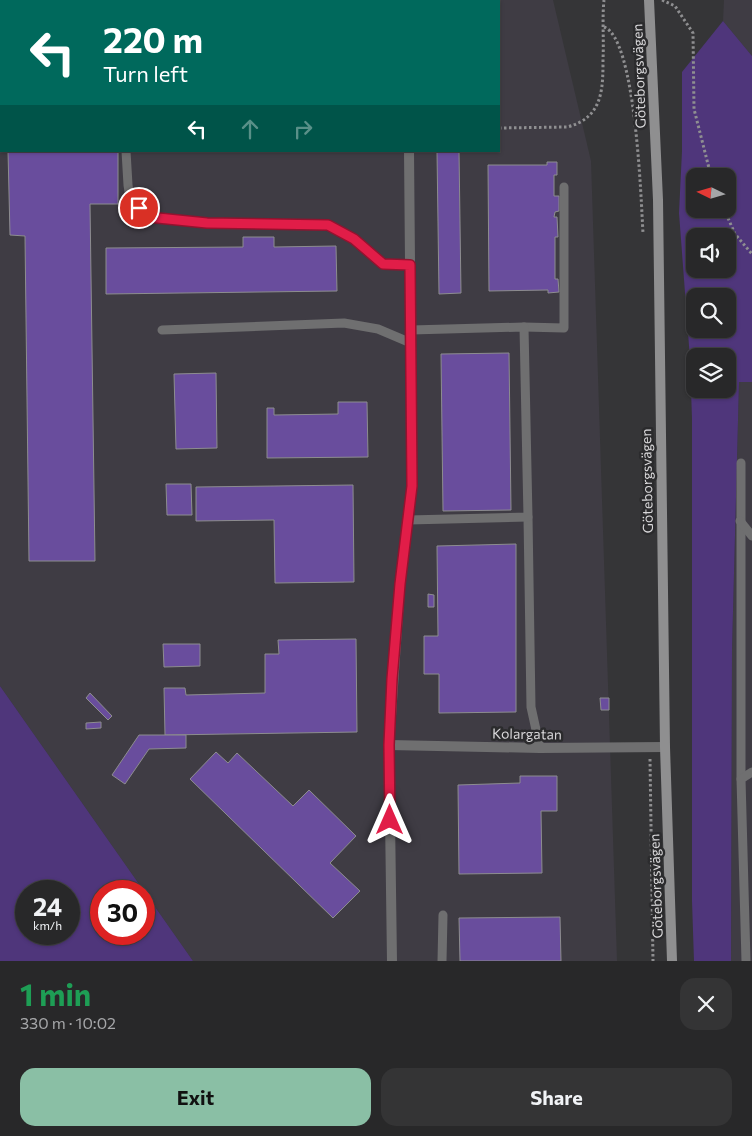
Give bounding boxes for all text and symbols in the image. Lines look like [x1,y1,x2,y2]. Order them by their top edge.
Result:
text: 220 m [103,17,203,60]
icon: left [20,20,85,85]
street label: Göteborgsvägen [628,23,649,129]
text: Turn left [103,60,188,87]
icon: left [183,115,211,143]
icon: ahead [236,115,264,143]
icon: right [289,115,317,143]
north arrow [686,168,736,218]
map controls [686,168,736,398]
pin [118,187,160,229]
icon: arrive [125,194,153,222]
button: sound [686,228,736,278]
button: search [686,288,736,338]
button: layers [686,348,736,398]
street label: Göteborgsvägen [637,428,656,534]
street label: Kolargatan [492,724,562,743]
position arrow [363,793,415,845]
street label: Göteborgsvägen [645,833,666,939]
speed limit sign: 30 [90,880,155,945]
text: 24 [33,891,62,921]
text: km/h [33,918,62,932]
text: 1 min [20,975,91,1012]
button: close [680,978,732,1030]
text: 330 m · 10:02 [20,1013,116,1032]
button: Exit [20,1068,371,1126]
button: Share [381,1068,732,1126]

